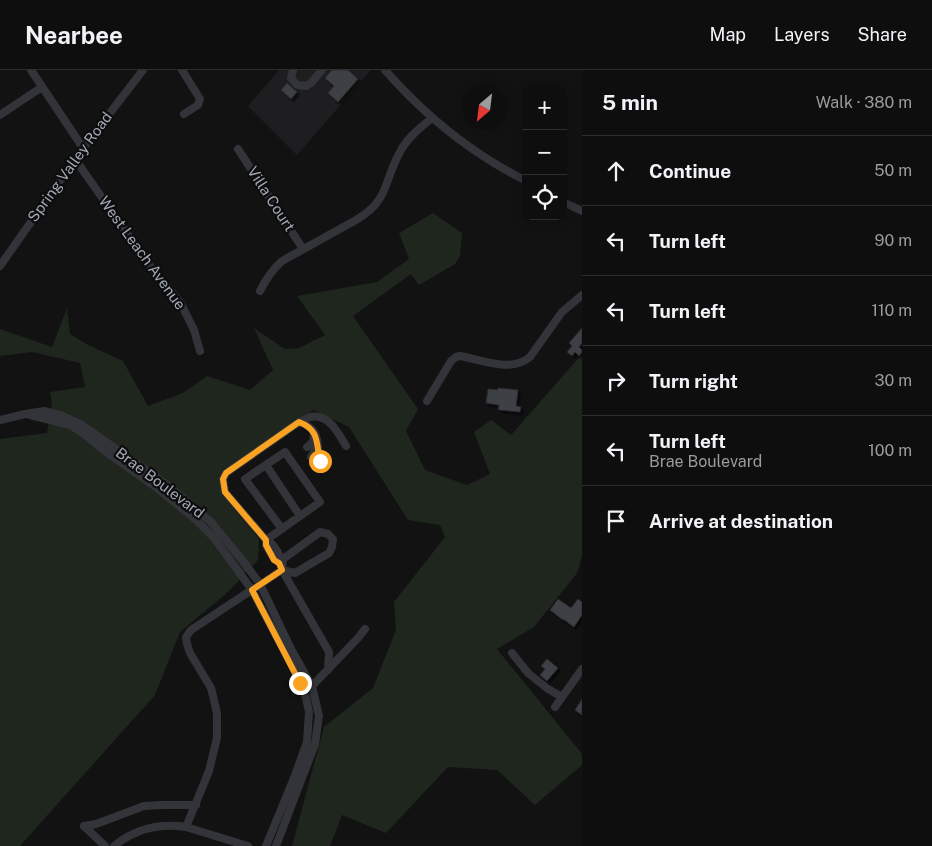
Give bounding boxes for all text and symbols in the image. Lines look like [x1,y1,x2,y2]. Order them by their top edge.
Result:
text: Nearbee [25,21,123,49]
text: Map [710,24,746,45]
text: Layers [774,24,830,45]
text: Share [858,24,907,45]
north arrow [462,85,507,130]
map controls [522,85,567,220]
button: + [522,85,567,130]
text: 5 min [602,90,658,115]
text: Walk · 380 m [816,93,912,112]
street label: Spring Valley Road [24,108,115,225]
button: − [522,130,567,175]
icon: ahead [602,157,630,185]
text: Continue [649,160,731,182]
text: 50 m [874,161,912,180]
street label: Villa Court [244,163,299,234]
button: locate [522,175,567,220]
street label: West Leach Avenue [96,193,189,313]
icon: left [602,227,630,255]
text: Turn left [649,230,726,252]
text: 90 m [875,231,912,250]
icon: left [602,297,630,325]
text: Turn left [649,300,726,322]
text: 110 m [871,301,912,320]
icon: right [602,367,630,395]
text: Turn right [649,370,738,392]
text: 30 m [875,371,912,390]
text: Turn left [649,430,726,452]
icon: left [602,437,630,465]
text: 100 m [868,441,912,460]
street label: Brae Boulevard [113,444,208,521]
route start [309,450,332,473]
text: Brae Boulevard [649,452,762,471]
icon: arrive [602,507,630,535]
text: Arrive at destination [649,510,833,532]
route end [289,672,312,695]

